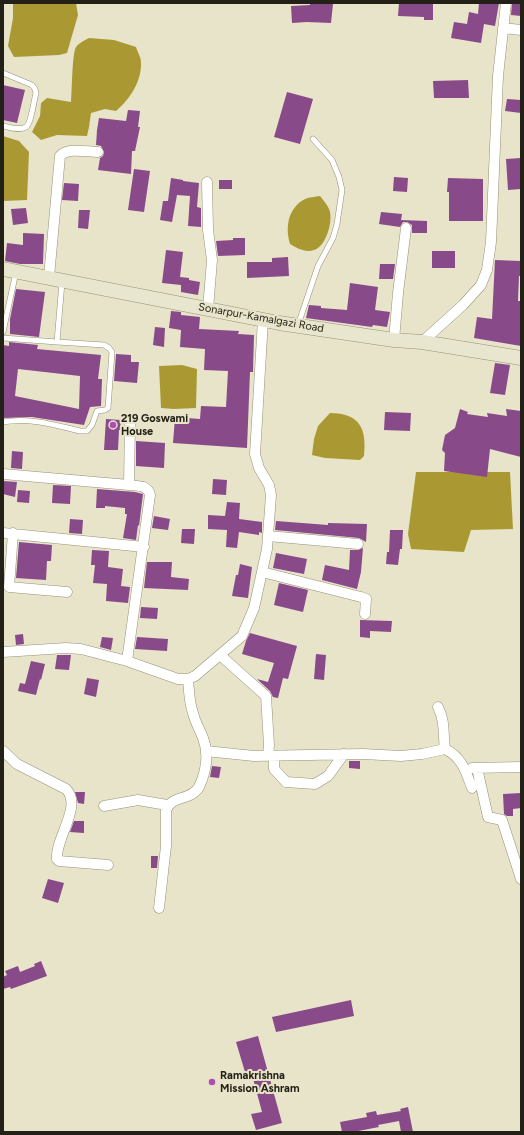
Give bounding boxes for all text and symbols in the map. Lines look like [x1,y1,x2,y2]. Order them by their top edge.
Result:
street label: Sonarpur-Kamalgazi Road [197,300,325,336]
place label: 219 Goswami House [121,412,188,438]
marker: 219 Goswami House [108,420,118,430]
place label: Ramakrishna Mission Ashram [220,1069,300,1095]
marker: Ramakrishna Mission Ashram [207,1077,217,1087]

